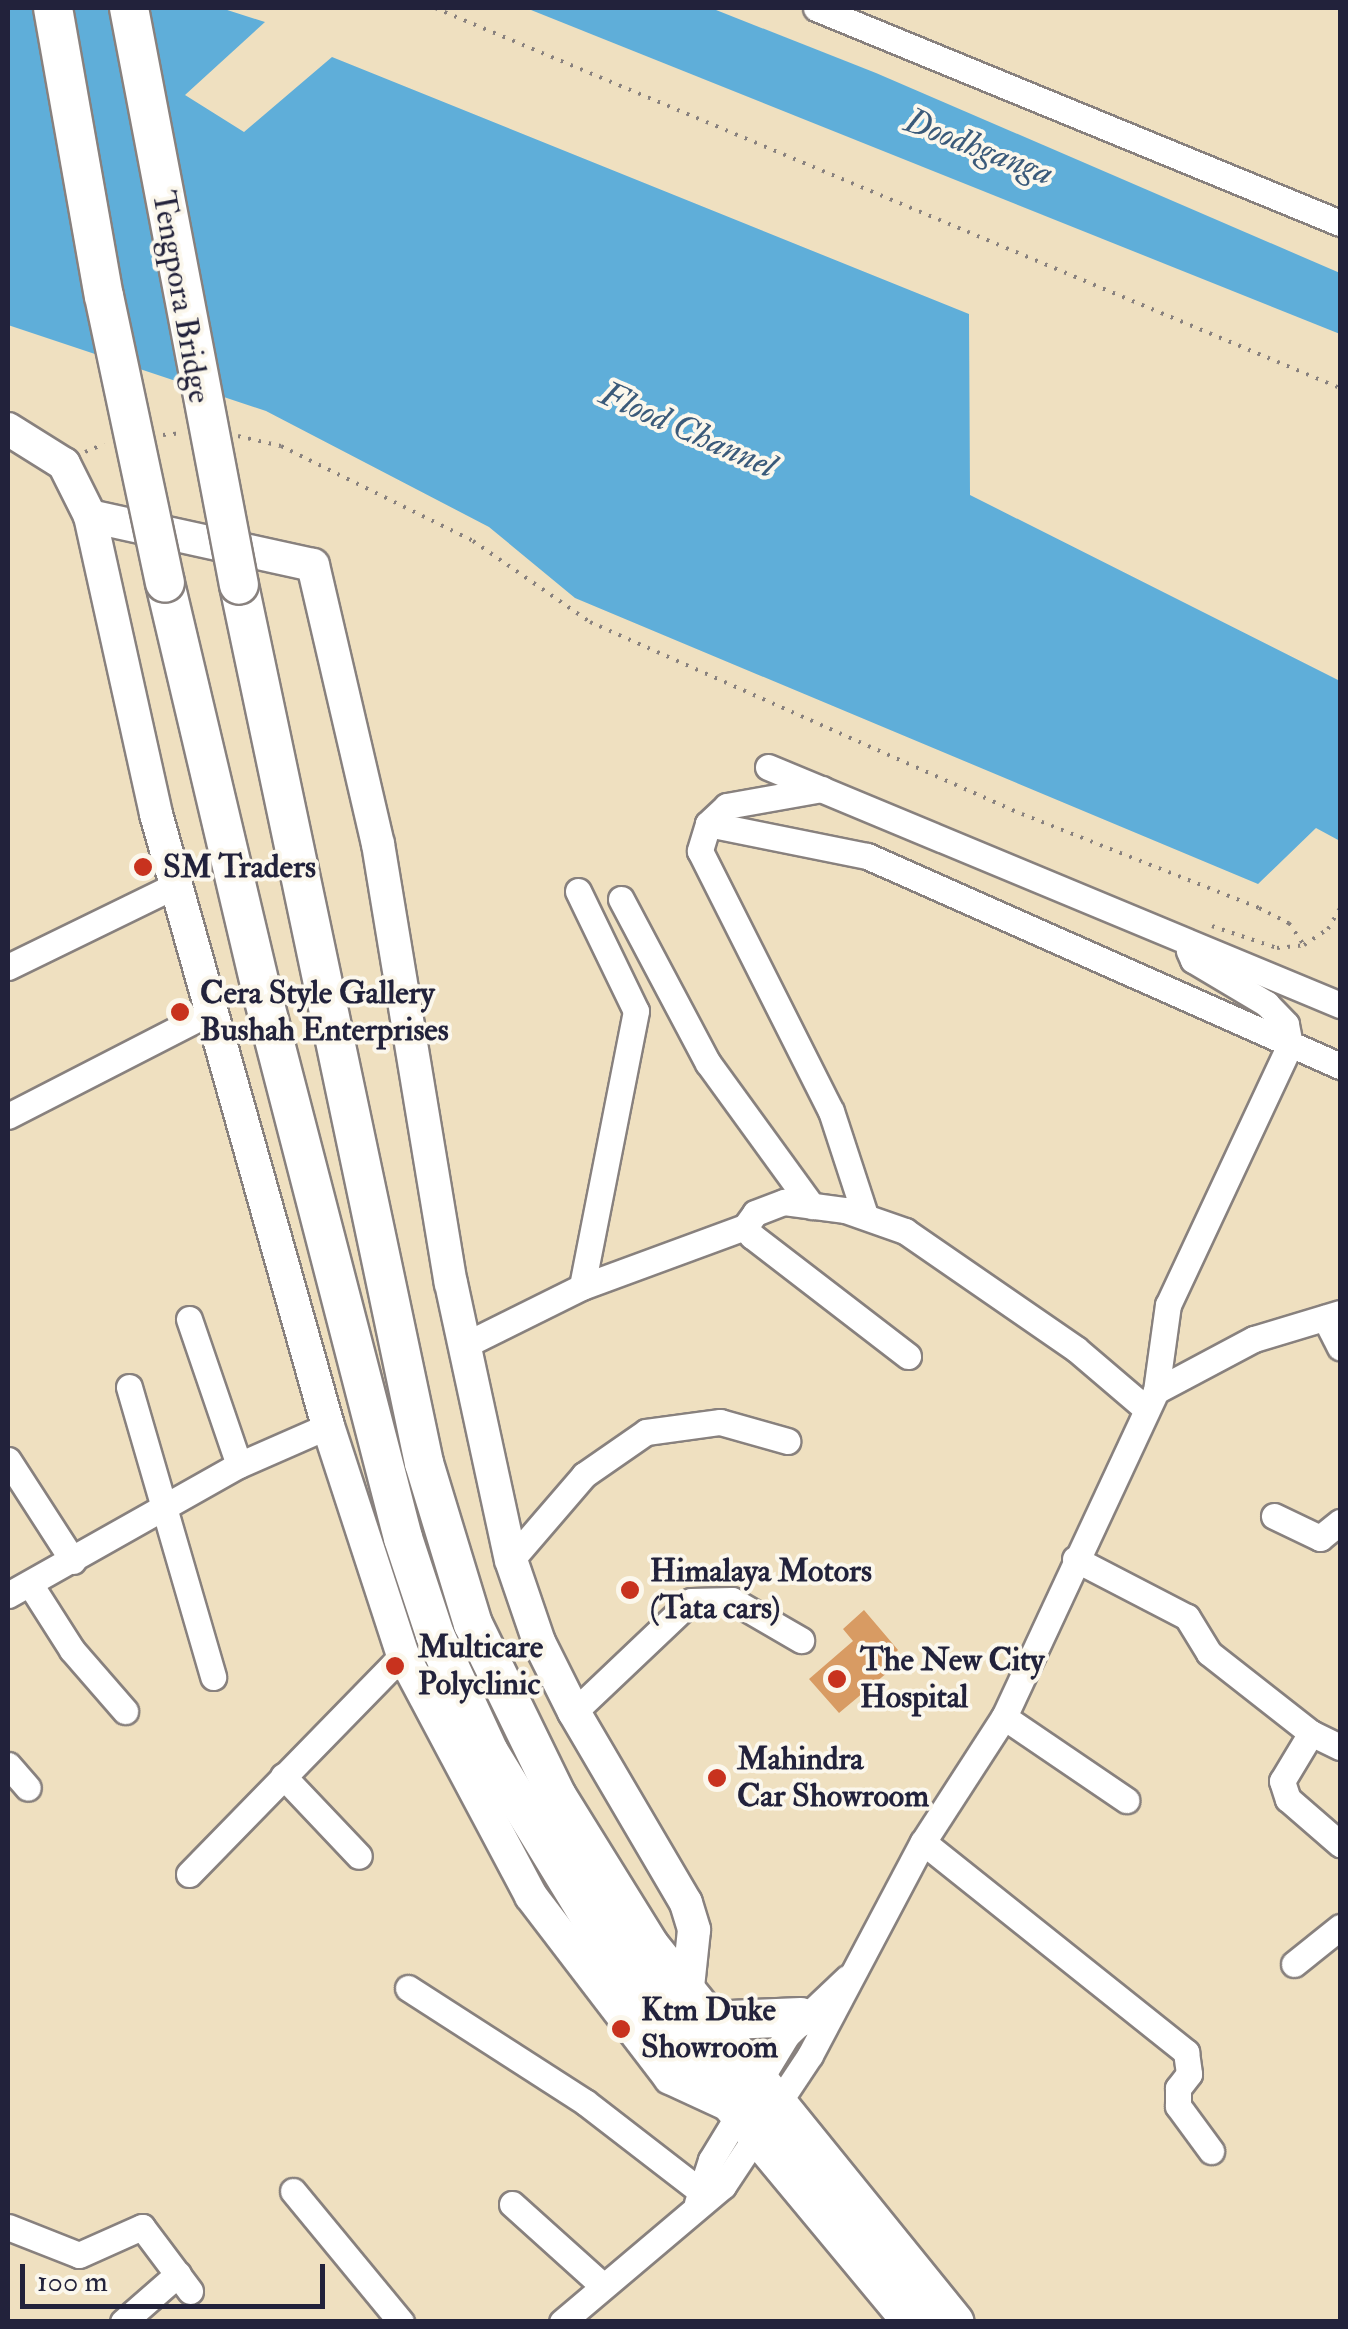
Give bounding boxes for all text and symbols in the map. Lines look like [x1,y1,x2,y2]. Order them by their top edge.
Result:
water label: Doodhganga [899,100,1059,194]
street label: Tengpora Bridge [143,188,219,406]
water label: Flood Channel [594,373,782,487]
place label: SM Traders [163,848,316,886]
marker: SM Traders [132,856,154,878]
place label: Cera Style Gallery Bushah Enterprises [200,975,449,1050]
marker: Cera Style Gallery Bushah Enterprises [169,1001,191,1023]
place label: Himalaya Motors (Tata cars) [650,1553,872,1628]
marker: Himalaya Motors (Tata cars) [619,1579,641,1601]
place label: Multicare Polyclinic [418,1629,543,1704]
place label: The New City Hospital [860,1642,1044,1717]
marker: Multicare Polyclinic [382,1653,408,1679]
marker: The New City Hospital [824,1666,850,1692]
place label: Mahindra Car Showroom [737,1741,929,1816]
marker: Mahindra Car Showroom [706,1767,728,1789]
place label: Ktm Duke Showroom [641,1992,778,2067]
marker: Ktm Duke Showroom [610,2018,632,2040]
scale bar [25,2244,330,2306]
text: 100 m [37,2263,108,2300]

